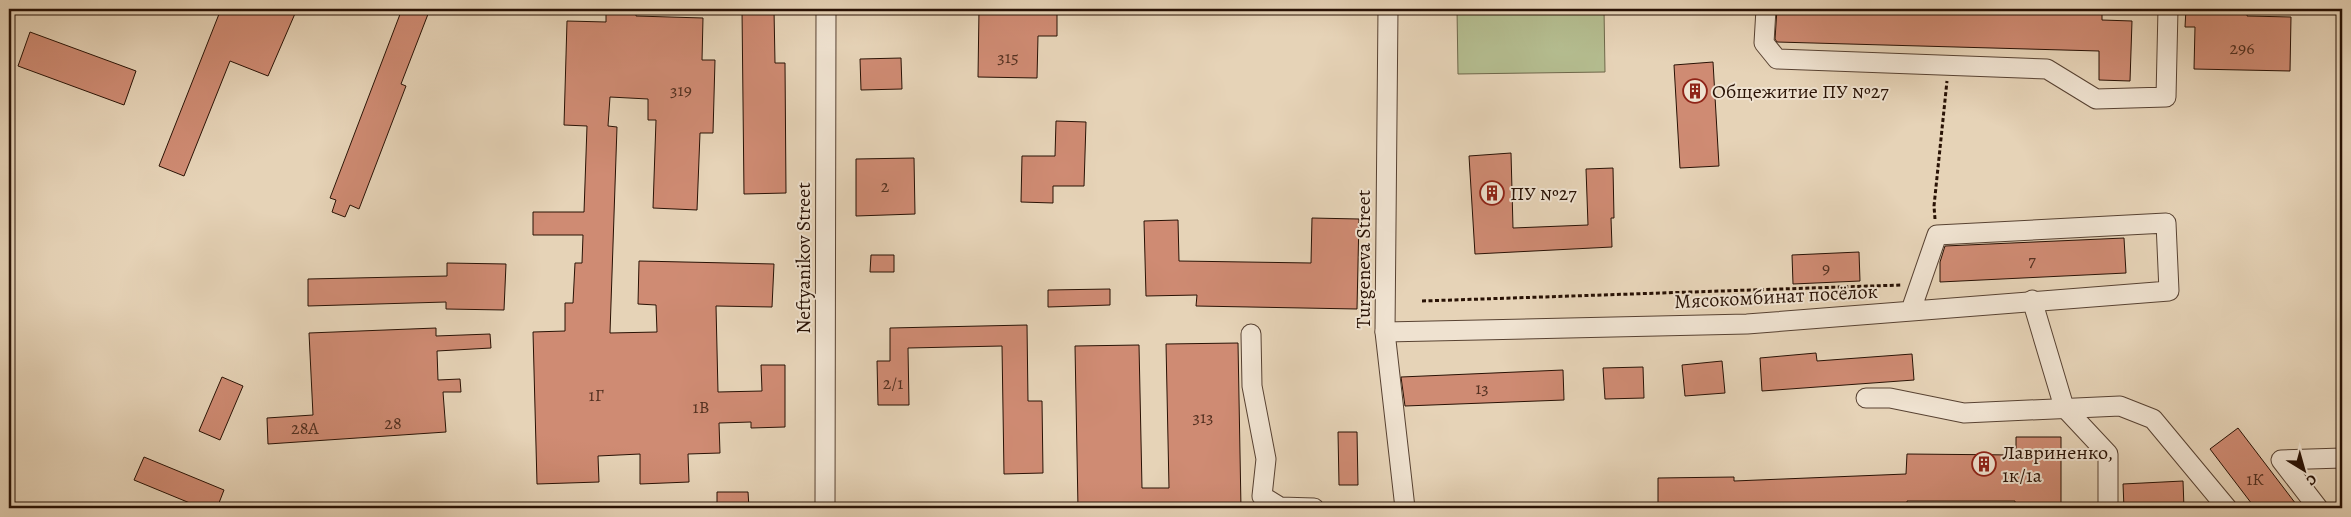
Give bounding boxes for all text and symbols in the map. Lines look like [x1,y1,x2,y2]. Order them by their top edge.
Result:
house number: 296 [2229,36,2255,60]
house number: 315 [997,45,1019,69]
house number: 319 [670,78,692,102]
building icon: Общежитие ПУ №27 [1682,78,1708,104]
place label: Общежитие ПУ №27 [1712,78,1889,105]
house number: 2 [881,174,890,198]
building icon: ПУ №27 [1479,180,1505,206]
place label: ПУ №27 [1510,180,1577,207]
street label: Neftyanikov Street [790,182,817,334]
street label: Turgeneva Street [1350,189,1377,328]
house number: 7 [2028,248,2036,272]
house number: 9 [1822,256,1830,280]
street label: Мясокомбинат посёлок [1674,278,1879,315]
house number: 2/1 [883,371,903,395]
house number: 13 [1475,376,1489,400]
house number: 1Г [588,383,604,407]
house number: 1В [693,395,709,419]
house number: 313 [1192,405,1214,429]
house number: 28 [384,411,402,435]
house number: 28А [291,416,319,440]
place label: Лавриненко, 1к/1а [2002,439,2113,489]
north arrow [2278,444,2328,494]
building icon: Лавриненко, 1к/1а [1971,451,1997,477]
house number: 1К [2246,467,2264,491]
text: С [2302,470,2321,490]

